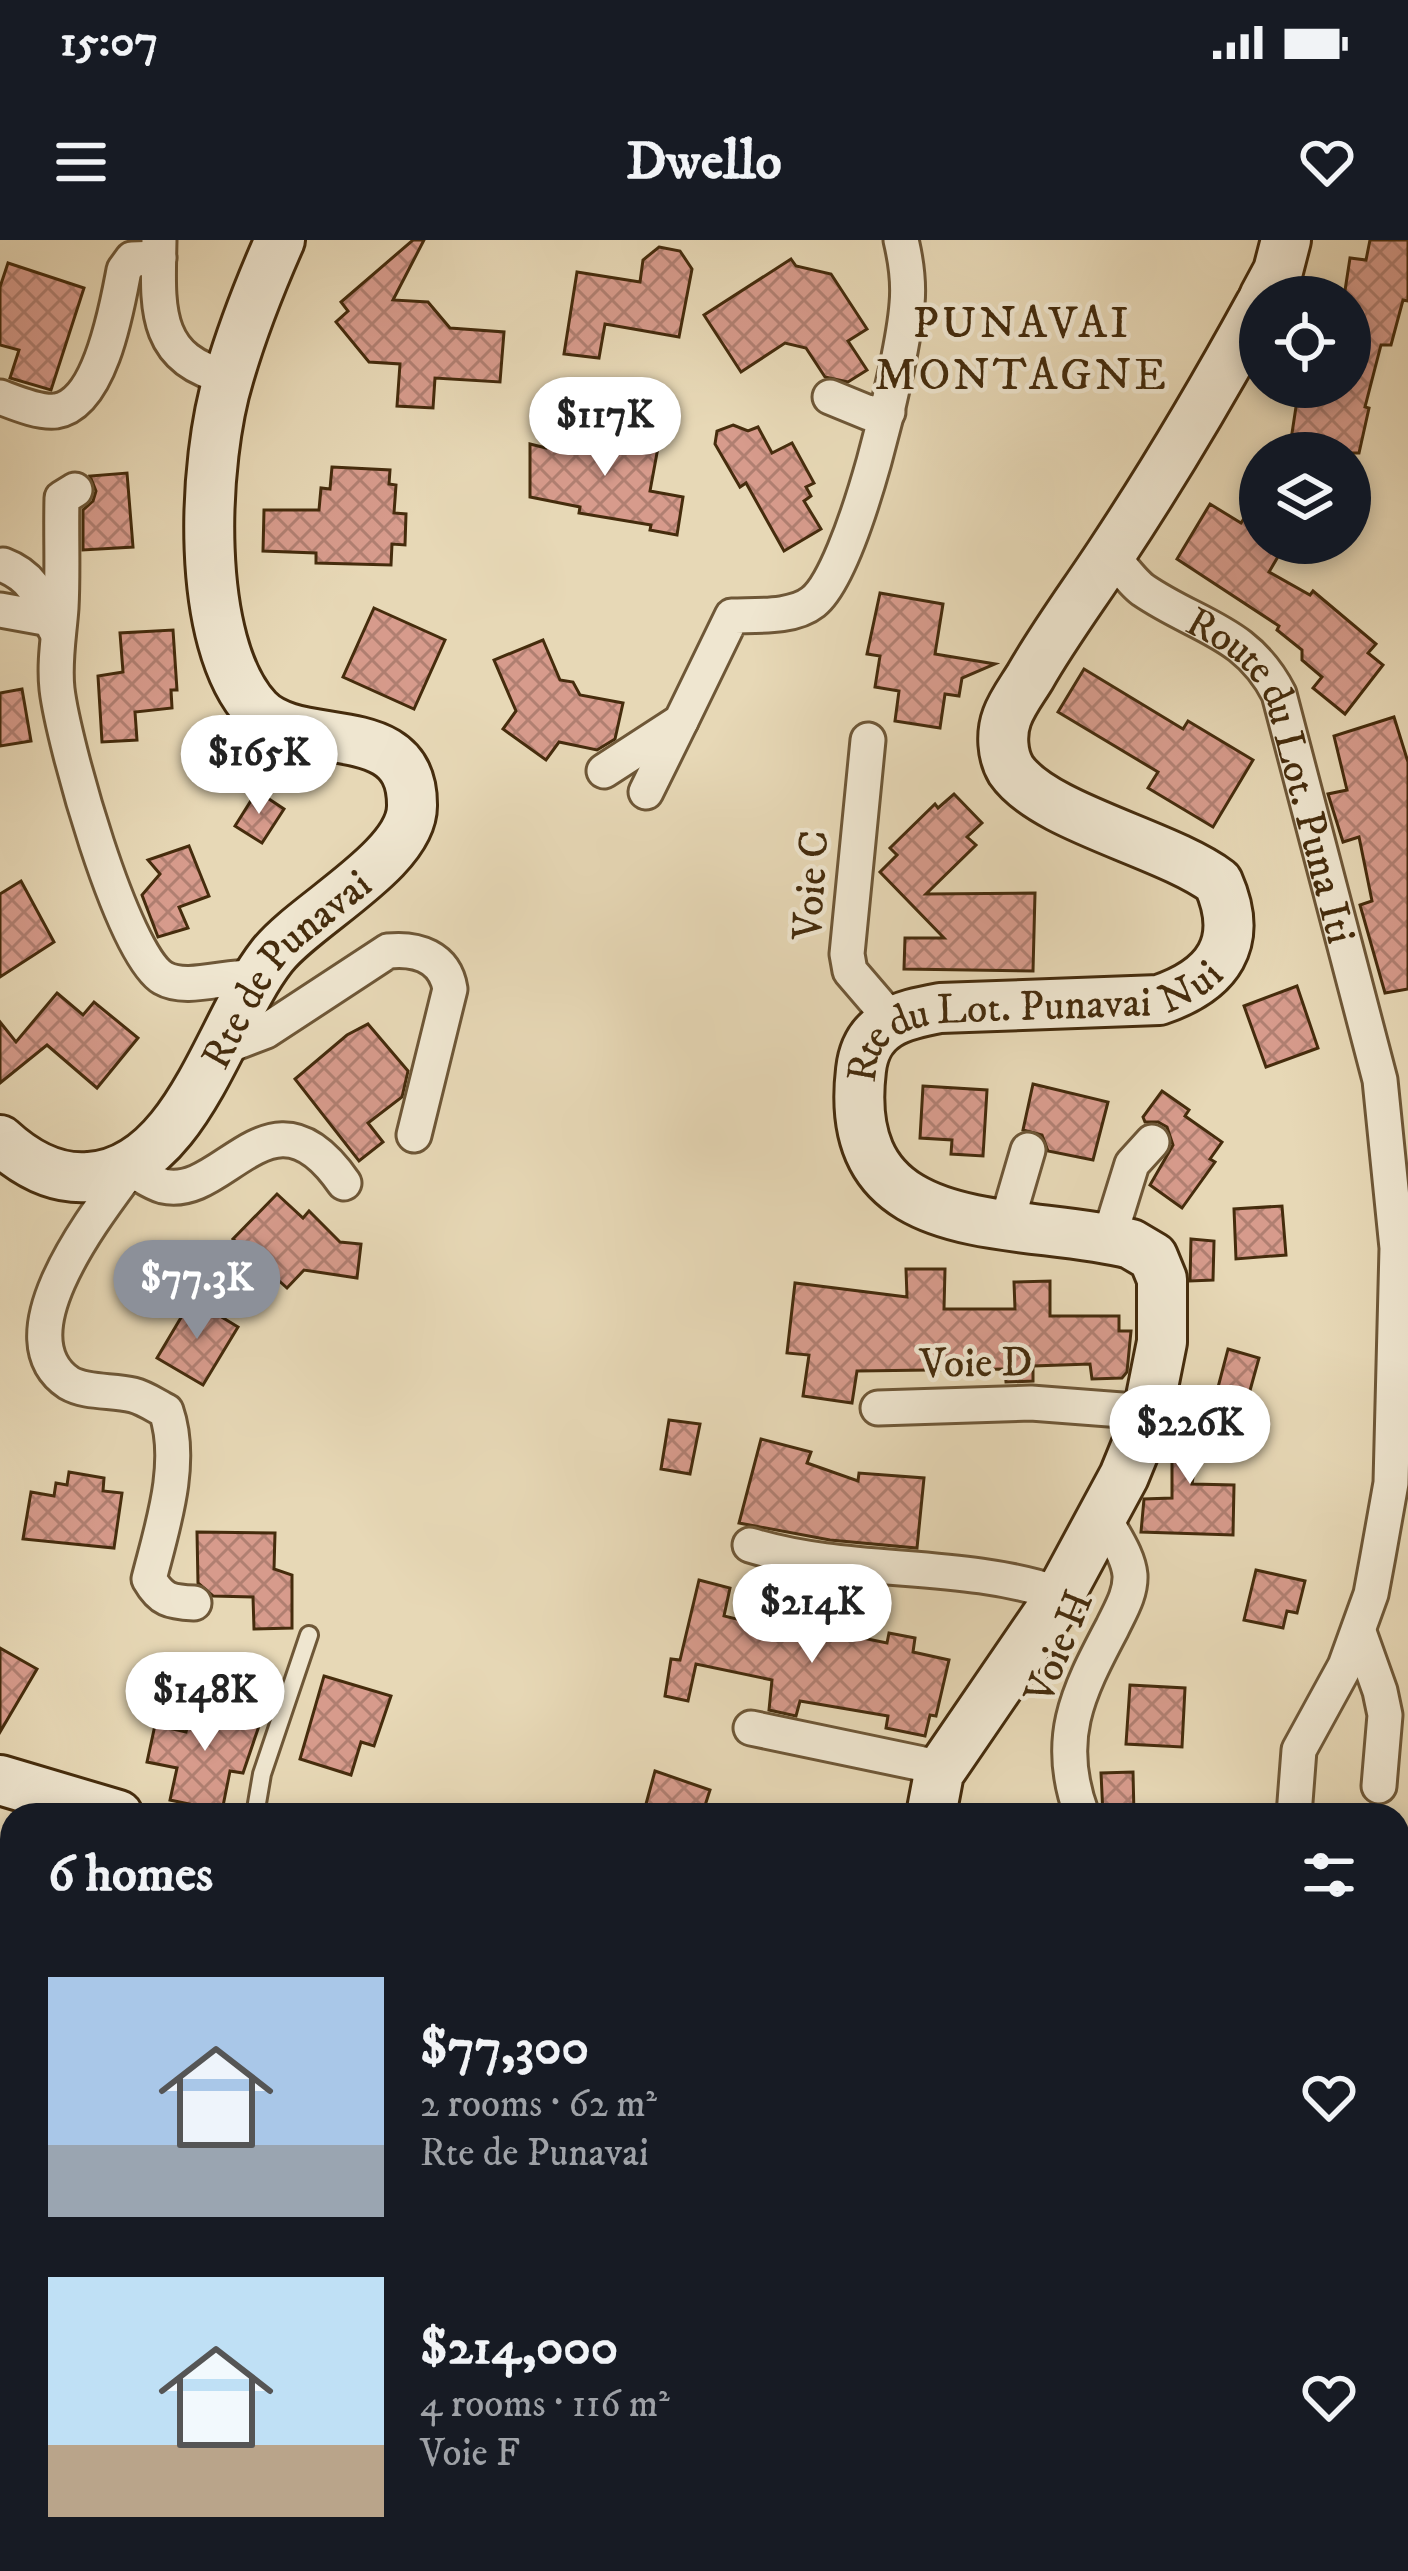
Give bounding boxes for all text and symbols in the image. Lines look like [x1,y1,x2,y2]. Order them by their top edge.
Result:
text: 15:07 [60,14,158,70]
icon: menu [48,129,114,195]
text: Dwello [626,129,782,196]
icon: heart [1294,129,1360,195]
map controls [1239,276,1371,564]
button: locate [1239,276,1371,408]
district label: PUNAVAI MONTAGNE [875,296,1169,404]
pin: $117K [521,377,689,479]
text: $117K [556,391,654,440]
button: layers [1239,432,1371,564]
street label: Route du Lot. Puna Iti [1177,597,1366,949]
pin: $165K [175,715,343,817]
text: $165K [208,729,310,778]
street label: Voie C [782,829,842,943]
street label: Rte de Punavai [191,860,383,1078]
street label: Rte du Lot. Punavai Nui [837,950,1235,1085]
pin: $77.3K [99,1240,295,1342]
text: $77.3K [140,1254,254,1303]
street label: Voie D [918,1337,1033,1391]
pin: $226K [1106,1385,1274,1487]
text: $226K [1136,1399,1244,1448]
pin: $214K [728,1564,896,1666]
text: $214K [760,1578,864,1627]
street label: Voie H [1013,1583,1106,1712]
pin: $148K [121,1652,289,1754]
text: $148K [153,1666,257,1715]
icon: filters [1296,1842,1362,1908]
text: 6 homes [48,1843,213,1907]
text: $77,300 [420,2016,589,2080]
icon: home [144,2025,288,2169]
icon: heart [1296,2064,1362,2130]
text: 2 rooms · 62 m² [420,2080,657,2129]
text: Rte de Punavai [420,2129,649,2178]
text: $214,000 [420,2316,618,2380]
icon: home [144,2325,288,2469]
icon: heart [1296,2364,1362,2430]
text: 4 rooms · 116 m² [420,2380,670,2429]
text: Voie F [420,2429,520,2478]

